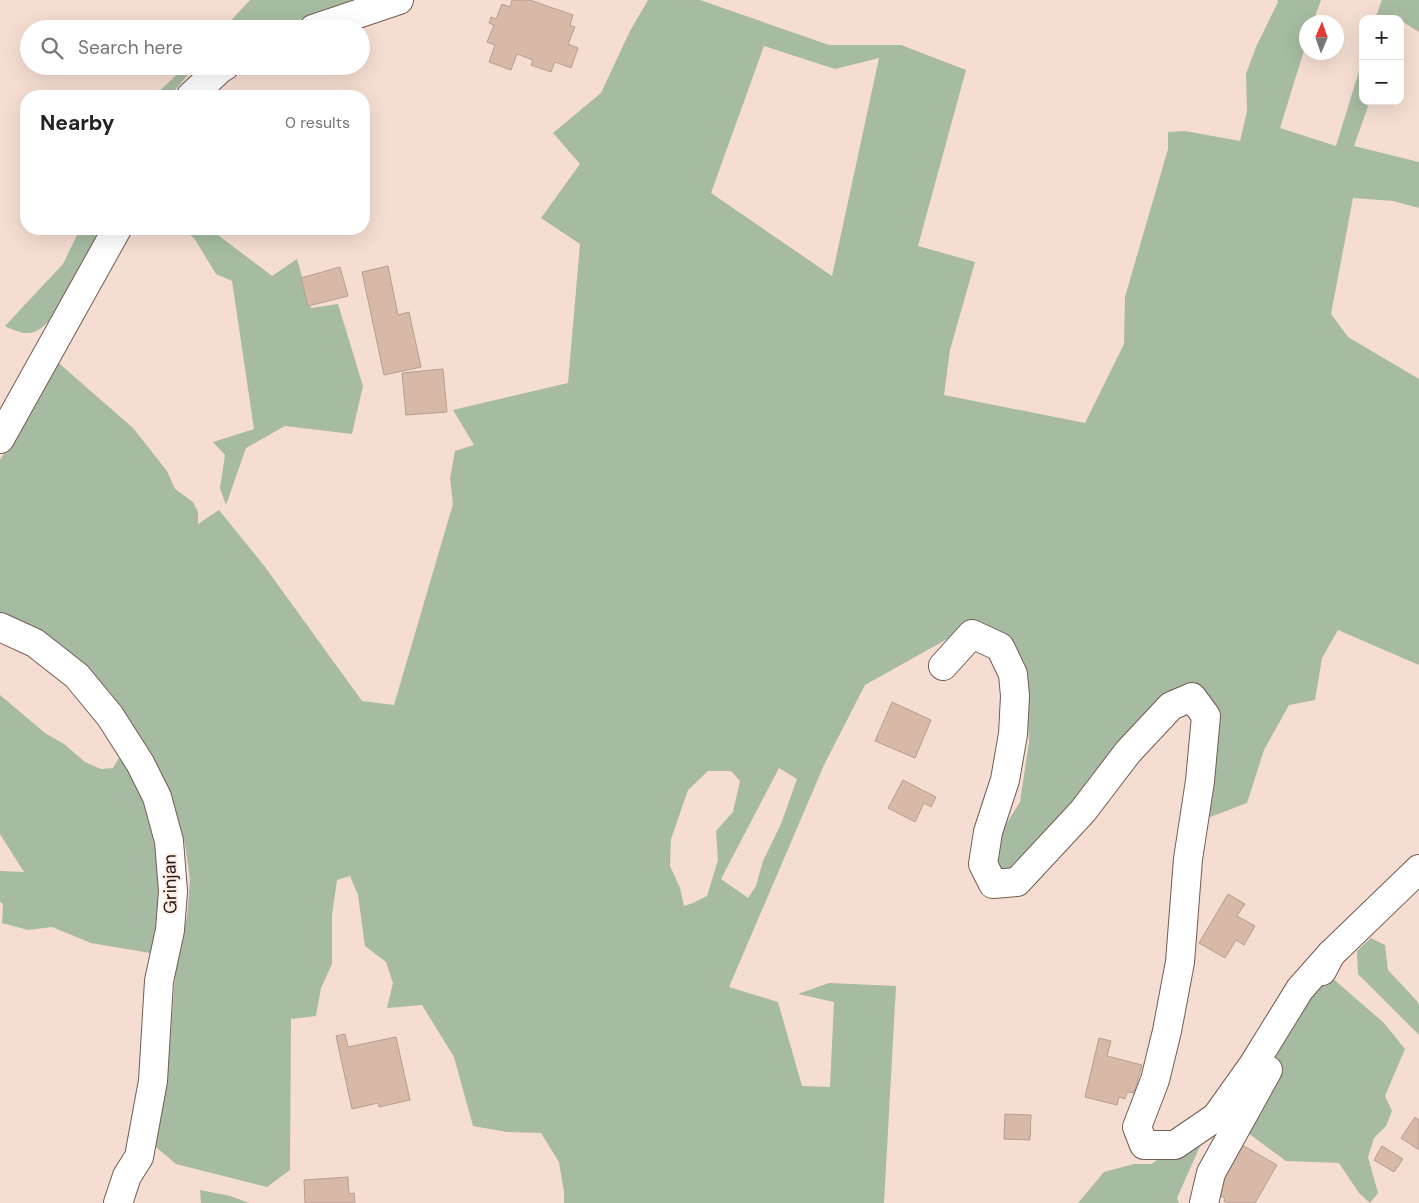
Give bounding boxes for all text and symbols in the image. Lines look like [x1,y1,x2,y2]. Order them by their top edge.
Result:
north arrow [1299,15,1344,60]
map controls [1359,15,1404,105]
button: + [1359,15,1404,60]
search box [20,20,370,75]
icon: search [38,34,66,62]
text: Search here [78,35,183,60]
button: − [1359,60,1404,105]
text: Nearby [40,109,114,137]
text: 0 results [285,112,350,133]
street label: Grinjan [157,854,183,914]

